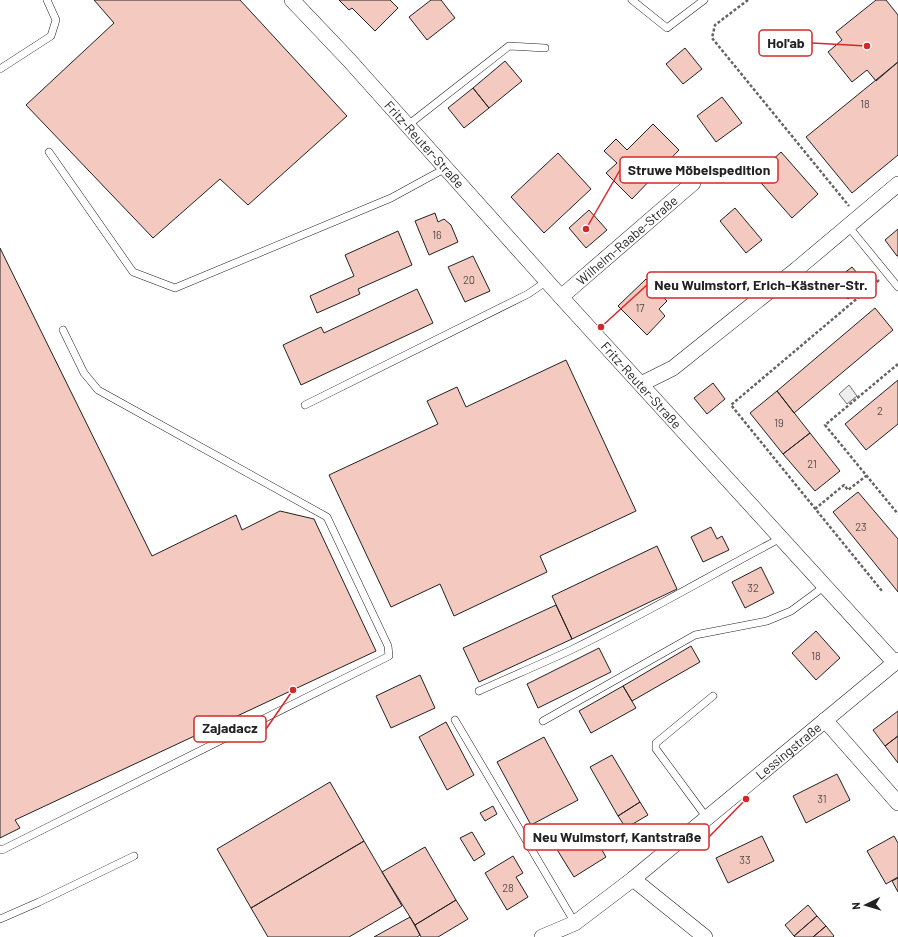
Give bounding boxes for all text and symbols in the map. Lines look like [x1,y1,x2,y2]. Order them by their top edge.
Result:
callout: Hol'ab [759,30,812,56]
text: Hol'ab [767,34,805,51]
street label: Fritz-Reuter-Straße [381,97,468,192]
house number: 18 [860,97,870,110]
callout: Struwe Möbelspedition [620,157,778,183]
text: Struwe Möbelspedition [628,161,770,178]
street label: Wilhelm-Raabe-Straße [573,192,681,288]
house number: 16 [432,228,442,241]
callout: Neu Wulmstorf, Erich-Kästner-Str. [647,272,876,298]
house number: 20 [463,273,475,286]
text: Neu Wulmstorf, Erich-Kästner-Str. [654,276,868,293]
house number: 17 [635,301,645,314]
street label: Fritz-Reuter-Straße [598,338,685,432]
house number: 2 [877,404,883,417]
house number: 19 [774,416,784,429]
house number: 21 [807,457,817,470]
house number: 23 [855,520,867,533]
house number: 32 [747,581,759,594]
house number: 18 [811,649,821,662]
callout: Zajadacz [194,716,266,742]
text: Zajadacz [202,719,258,736]
street label: Lessingstraße [752,719,824,782]
house number: 31 [817,792,827,805]
callout: Neu Wulmstorf, Kantstraße [524,824,709,850]
text: Neu Wulmstorf, Kantstraße [533,828,702,845]
house number: 33 [739,853,751,866]
house number: 28 [502,881,514,894]
north arrow [846,885,886,925]
text: N [849,902,862,910]

